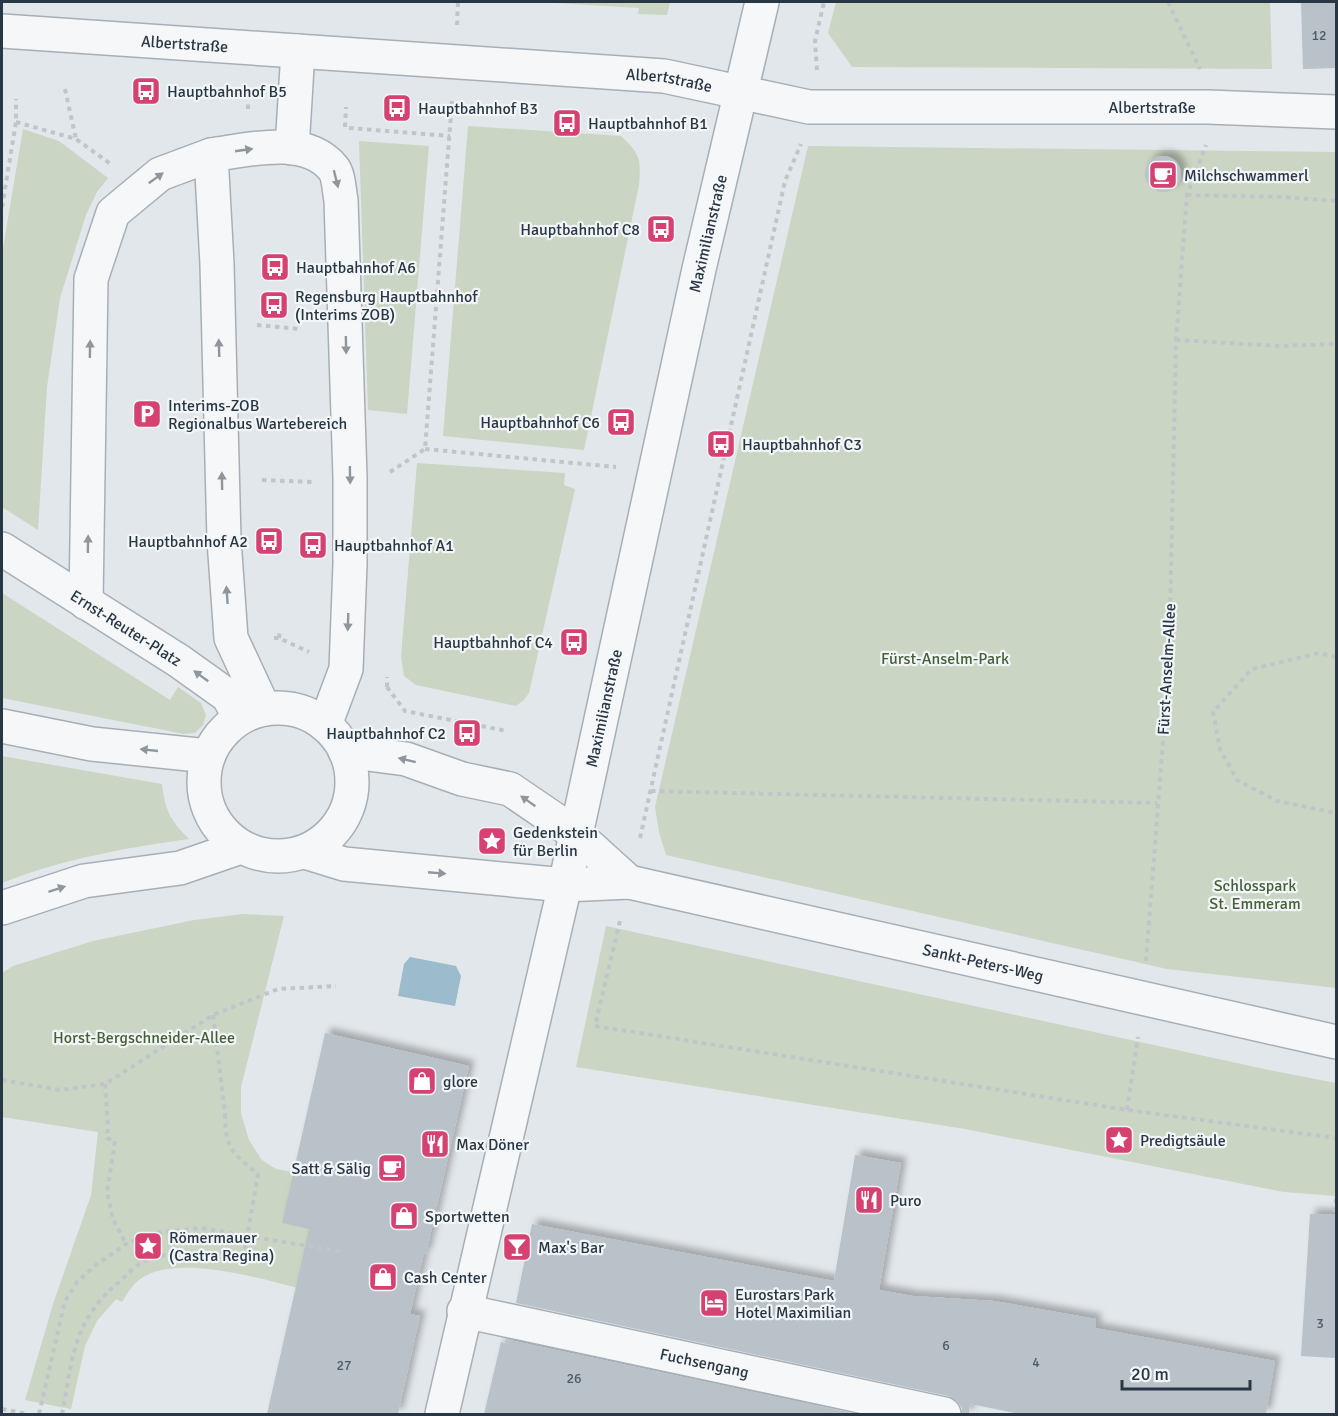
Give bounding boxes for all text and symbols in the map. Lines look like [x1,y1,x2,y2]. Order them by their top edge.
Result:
house number: 12 [1311,27,1327,44]
street label: Albertstraße [140,31,229,57]
street label: Albertstraße [625,64,714,97]
bus stop icon: Hauptbahnhof B5 [130,75,162,107]
place label: Hauptbahnhof B5 [167,82,287,102]
bus stop icon: Hauptbahnhof B3 [381,92,413,124]
street label: Albertstraße [1109,98,1196,118]
place label: Hauptbahnhof B3 [418,99,538,119]
bus stop icon: Hauptbahnhof B1 [551,107,583,139]
place label: Hauptbahnhof B1 [588,114,708,134]
one-way arrow [235,146,254,155]
cafe icon: Milchschwammerl [1147,159,1179,191]
place label: Milchschwammerl [1184,166,1309,186]
one-way arrow [332,170,342,188]
one-way arrow [147,172,163,184]
street label: Maximilianstraße [685,173,732,294]
bus stop icon: Hauptbahnhof C8 [645,213,677,245]
place label: Hauptbahnhof C8 [520,220,640,240]
bus stop icon: Hauptbahnhof A6 [259,251,291,283]
place label: Hauptbahnhof A6 [296,258,416,278]
place label: Regensburg Hauptbahnhof (Interims ZOB) [295,287,478,325]
bus stop icon: Regensburg Hauptbahnhof (Interims ZOB) [258,289,290,321]
one-way arrow [341,336,351,355]
one-way arrow [214,339,224,358]
one-way arrow [86,340,95,359]
place label: Interims-ZOB Regionalbus Wartebereich [168,396,347,434]
parking icon: Interims-ZOB Regionalbus Wartebereich [131,398,163,430]
bus stop icon: Hauptbahnhof C6 [605,406,637,438]
place label: Hauptbahnhof C6 [480,413,600,433]
bus stop icon: Hauptbahnhof C3 [705,428,737,460]
place label: Hauptbahnhof C3 [742,435,862,455]
one-way arrow [345,466,355,485]
one-way arrow [218,472,227,491]
bus stop icon: Hauptbahnhof A2 [253,525,285,557]
bus stop icon: Hauptbahnhof A1 [297,529,329,561]
place label: Hauptbahnhof A2 [128,532,248,552]
one-way arrow [83,535,93,554]
place label: Hauptbahnhof A1 [334,536,454,556]
street label: Ernst-Reuter-Platz [66,586,185,671]
one-way arrow [223,586,232,605]
street label: Fürst-Anselm-Allee [1154,603,1180,736]
one-way arrow [343,613,353,632]
bus stop icon: Hauptbahnhof C4 [558,626,590,658]
place label: Hauptbahnhof C4 [433,633,553,653]
street label: Maximilianstraße [582,648,627,769]
park label: Fürst-Anselm-Park [881,649,1009,669]
one-way arrow [193,670,209,682]
bus stop icon: Hauptbahnhof C2 [451,717,483,749]
place label: Hauptbahnhof C2 [326,724,446,744]
one-way arrow [140,745,159,755]
one-way arrow [398,755,416,765]
one-way arrow [520,796,536,807]
place label: Gedenkstein für Berlin [513,823,598,861]
place icon: Gedenkstein für Berlin [476,825,508,857]
one-way arrow [427,868,446,877]
park label: Schlosspark St. Emmeram [1209,876,1301,914]
one-way arrow [48,884,66,894]
street label: Sankt-Peters-Weg [921,940,1045,986]
park label: Horst-Bergschneider-Allee [53,1028,235,1048]
shop icon: glore [406,1065,438,1097]
place label: glore [443,1072,478,1092]
place icon: Predigtsäule [1103,1124,1135,1156]
restaurant icon: Max Döner [419,1128,451,1160]
place label: Predigtsäule [1140,1131,1226,1151]
place label: Max Döner [456,1135,529,1155]
cafe icon: Satt & Sälig [376,1152,408,1184]
place label: Satt & Sälig [292,1159,371,1179]
restaurant icon: Puro [853,1184,885,1216]
place label: Puro [890,1191,922,1211]
shop icon: Sportwetten [388,1200,420,1232]
place label: Sportwetten [425,1207,510,1227]
place label: Römermauer (Castra Regina) [169,1228,274,1266]
place icon: Römermauer (Castra Regina) [132,1230,164,1262]
bar icon: Max's Bar [501,1231,533,1263]
place label: Max's Bar [538,1238,604,1258]
shop icon: Cash Center [367,1261,399,1293]
place label: Cash Center [404,1268,487,1288]
place label: Eurostars Park Hotel Maximilian [735,1285,851,1323]
hotel icon: Eurostars Park Hotel Maximilian [698,1287,730,1319]
house number: 3 [1316,1315,1324,1332]
house number: 6 [942,1337,950,1354]
street label: Fuchsengang [658,1344,751,1383]
scale bar [1122,1353,1250,1391]
house number: 4 [1032,1354,1040,1371]
house number: 27 [336,1357,352,1374]
text: 20 m [1131,1363,1169,1385]
house number: 26 [566,1370,582,1387]

